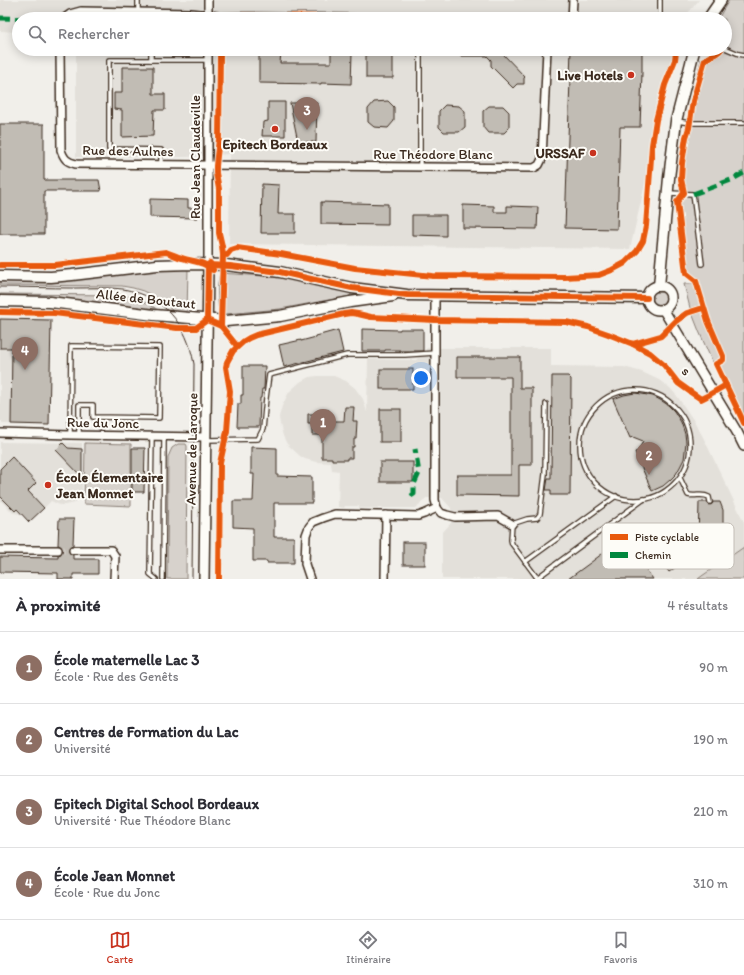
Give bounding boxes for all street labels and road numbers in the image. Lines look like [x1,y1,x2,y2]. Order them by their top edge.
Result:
street label: Rue Jean Claudeville [187,95,204,219]
street label: Rue des Aulnes [82,142,174,160]
street label: Rue Théodore Blanc [373,146,493,163]
street label: Allée de Boutaut [95,285,197,313]
street label: s [678,363,694,379]
street label: Avenue de Laroque [183,392,201,505]
street label: Rue du Jonc [67,414,140,432]

